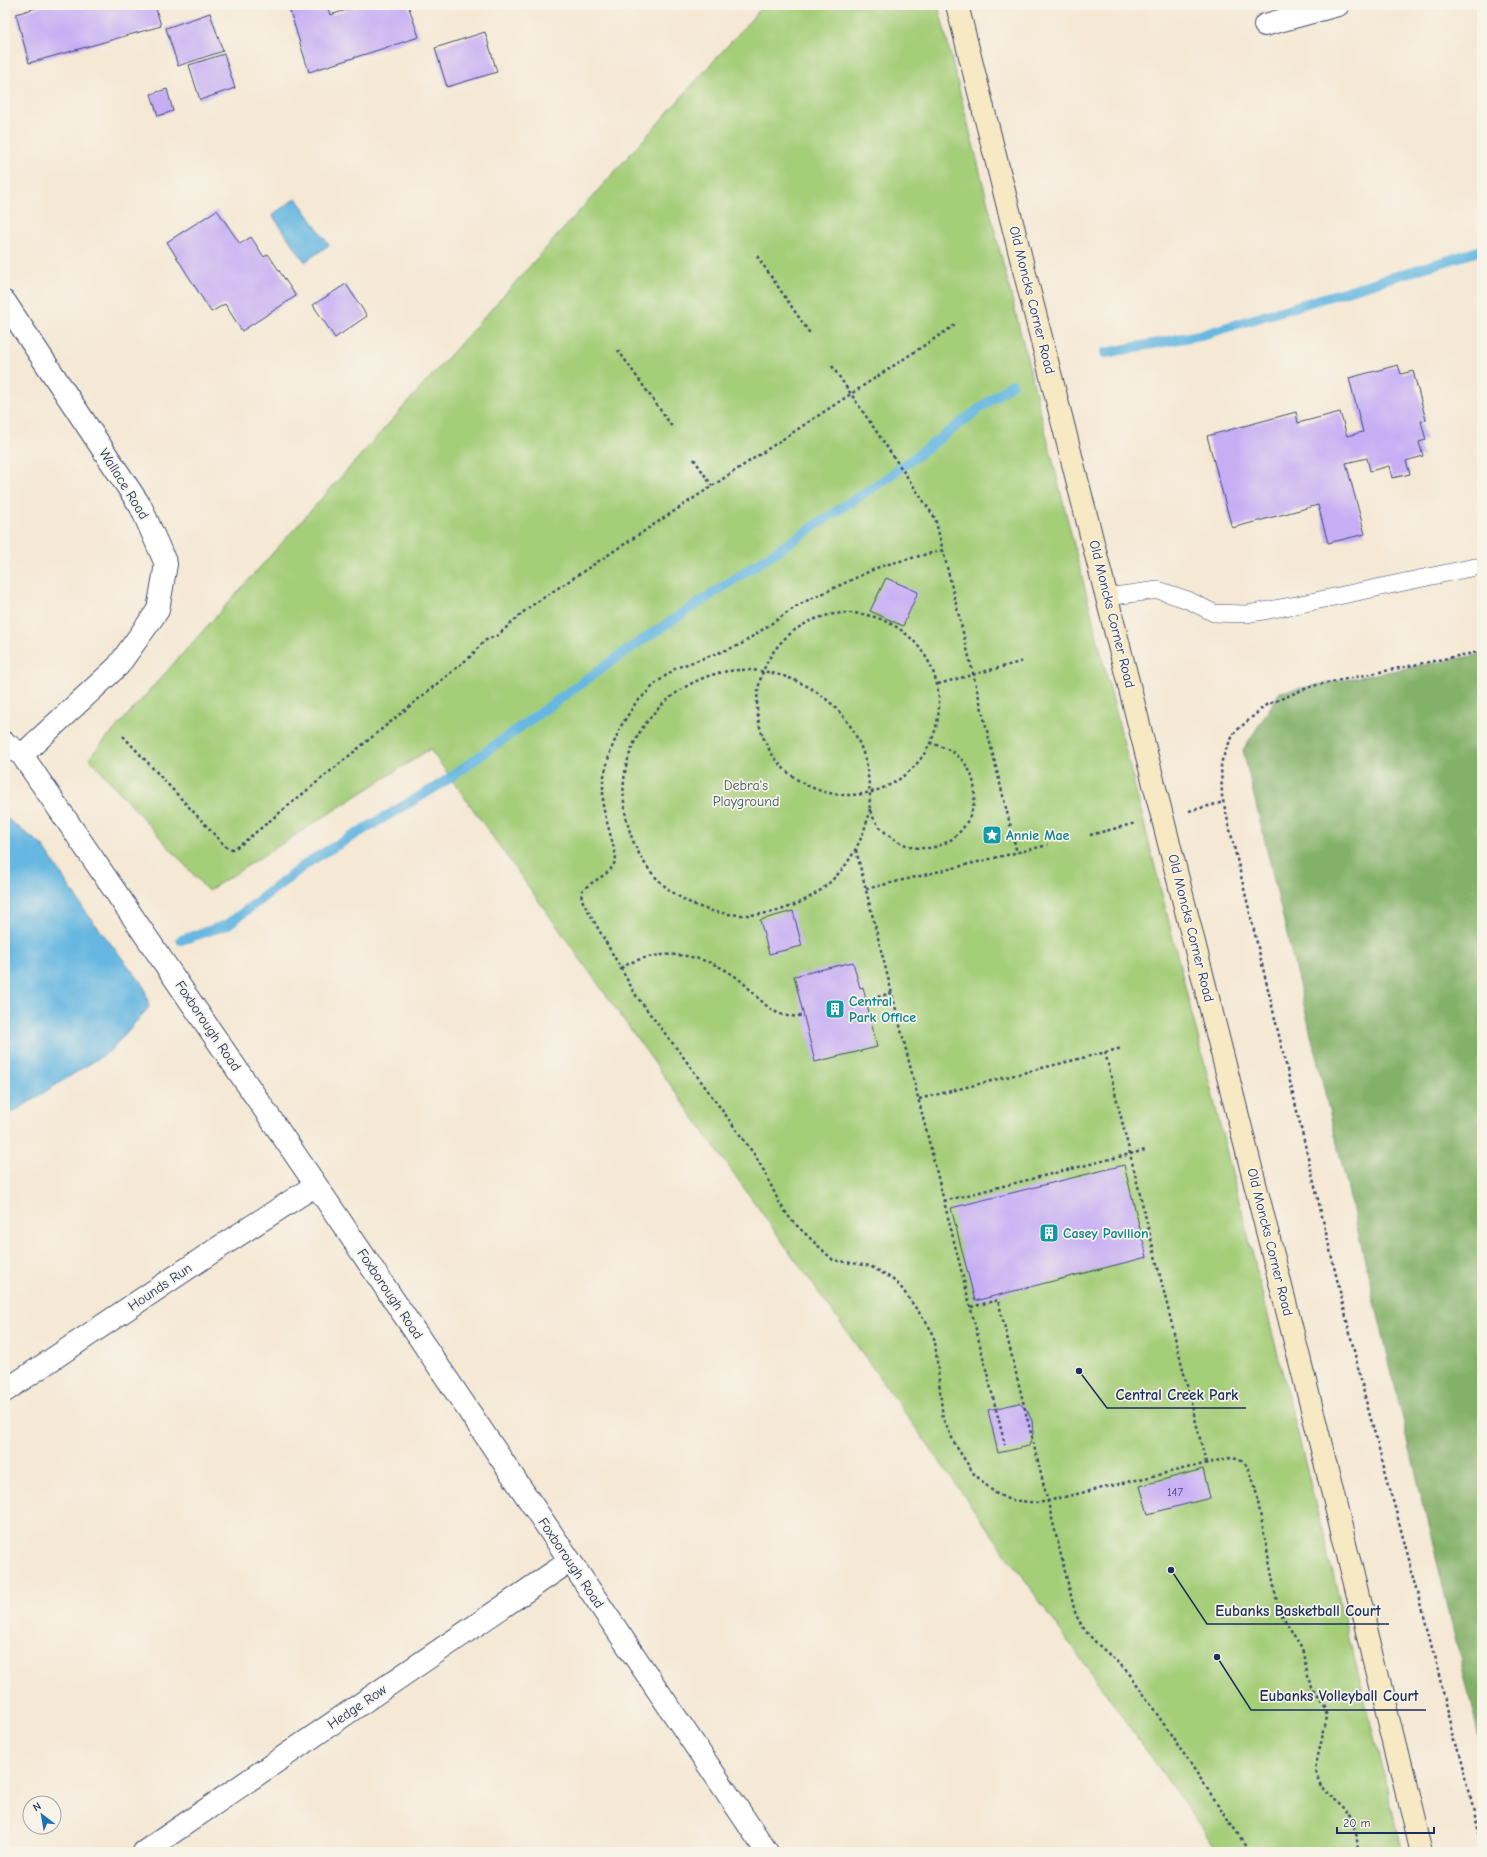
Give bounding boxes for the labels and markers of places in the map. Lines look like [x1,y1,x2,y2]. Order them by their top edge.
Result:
place icon: Annie Mae [981,824,1003,846]
place label: Annie Mae [1006,827,1070,844]
place label: Central Park Office [849,993,916,1026]
building icon: Central Park Office [824,998,846,1020]
building icon: Casey Pavilion [1038,1222,1060,1244]
place label: Casey Pavilion [1063,1225,1149,1242]
callout: Central Creek Park [1107,1381,1246,1408]
callout: Eubanks Basketball Court [1207,1597,1389,1624]
callout: Eubanks Volleyball Court [1251,1683,1426,1710]

